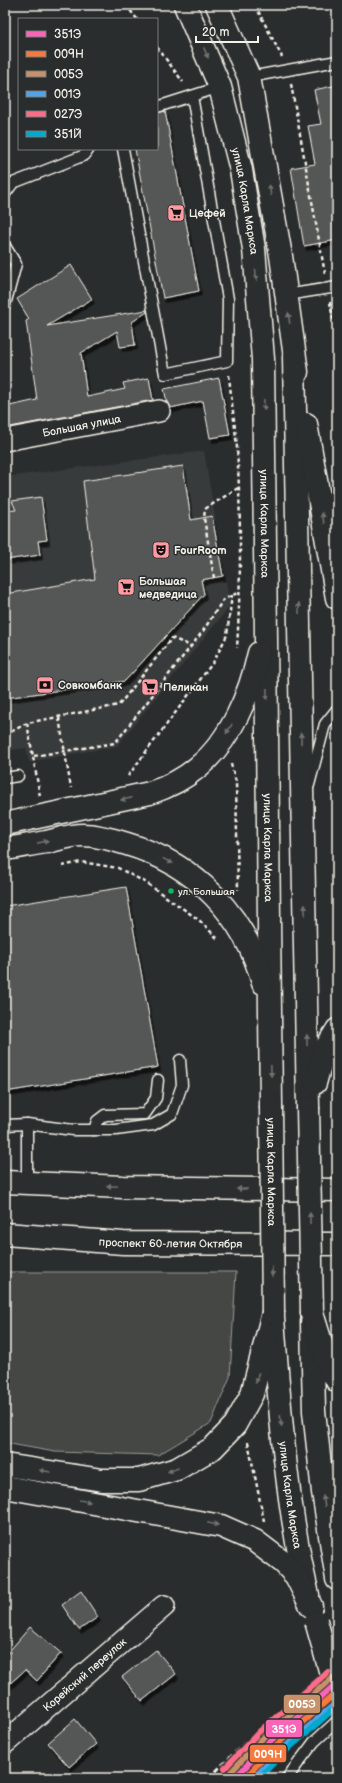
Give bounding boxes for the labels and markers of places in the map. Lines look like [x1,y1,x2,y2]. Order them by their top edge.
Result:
supermarket icon: Цефей [166,203,186,223]
place label: Цефей [189,207,226,220]
theatre icon: FourRoom [151,540,171,560]
place label: FourRoom [174,544,227,557]
place label: Большая медведица [139,575,198,601]
supermarket icon: Большая медведица [116,577,136,597]
bank icon: Совкомбанк [35,675,55,695]
supermarket icon: Пеликан [140,677,160,697]
place label: Совкомбанк [58,679,122,692]
place label: Пеликан [163,681,208,694]
marker: ул. Большая [166,886,176,896]
place label: ул. Большая [178,886,235,898]

